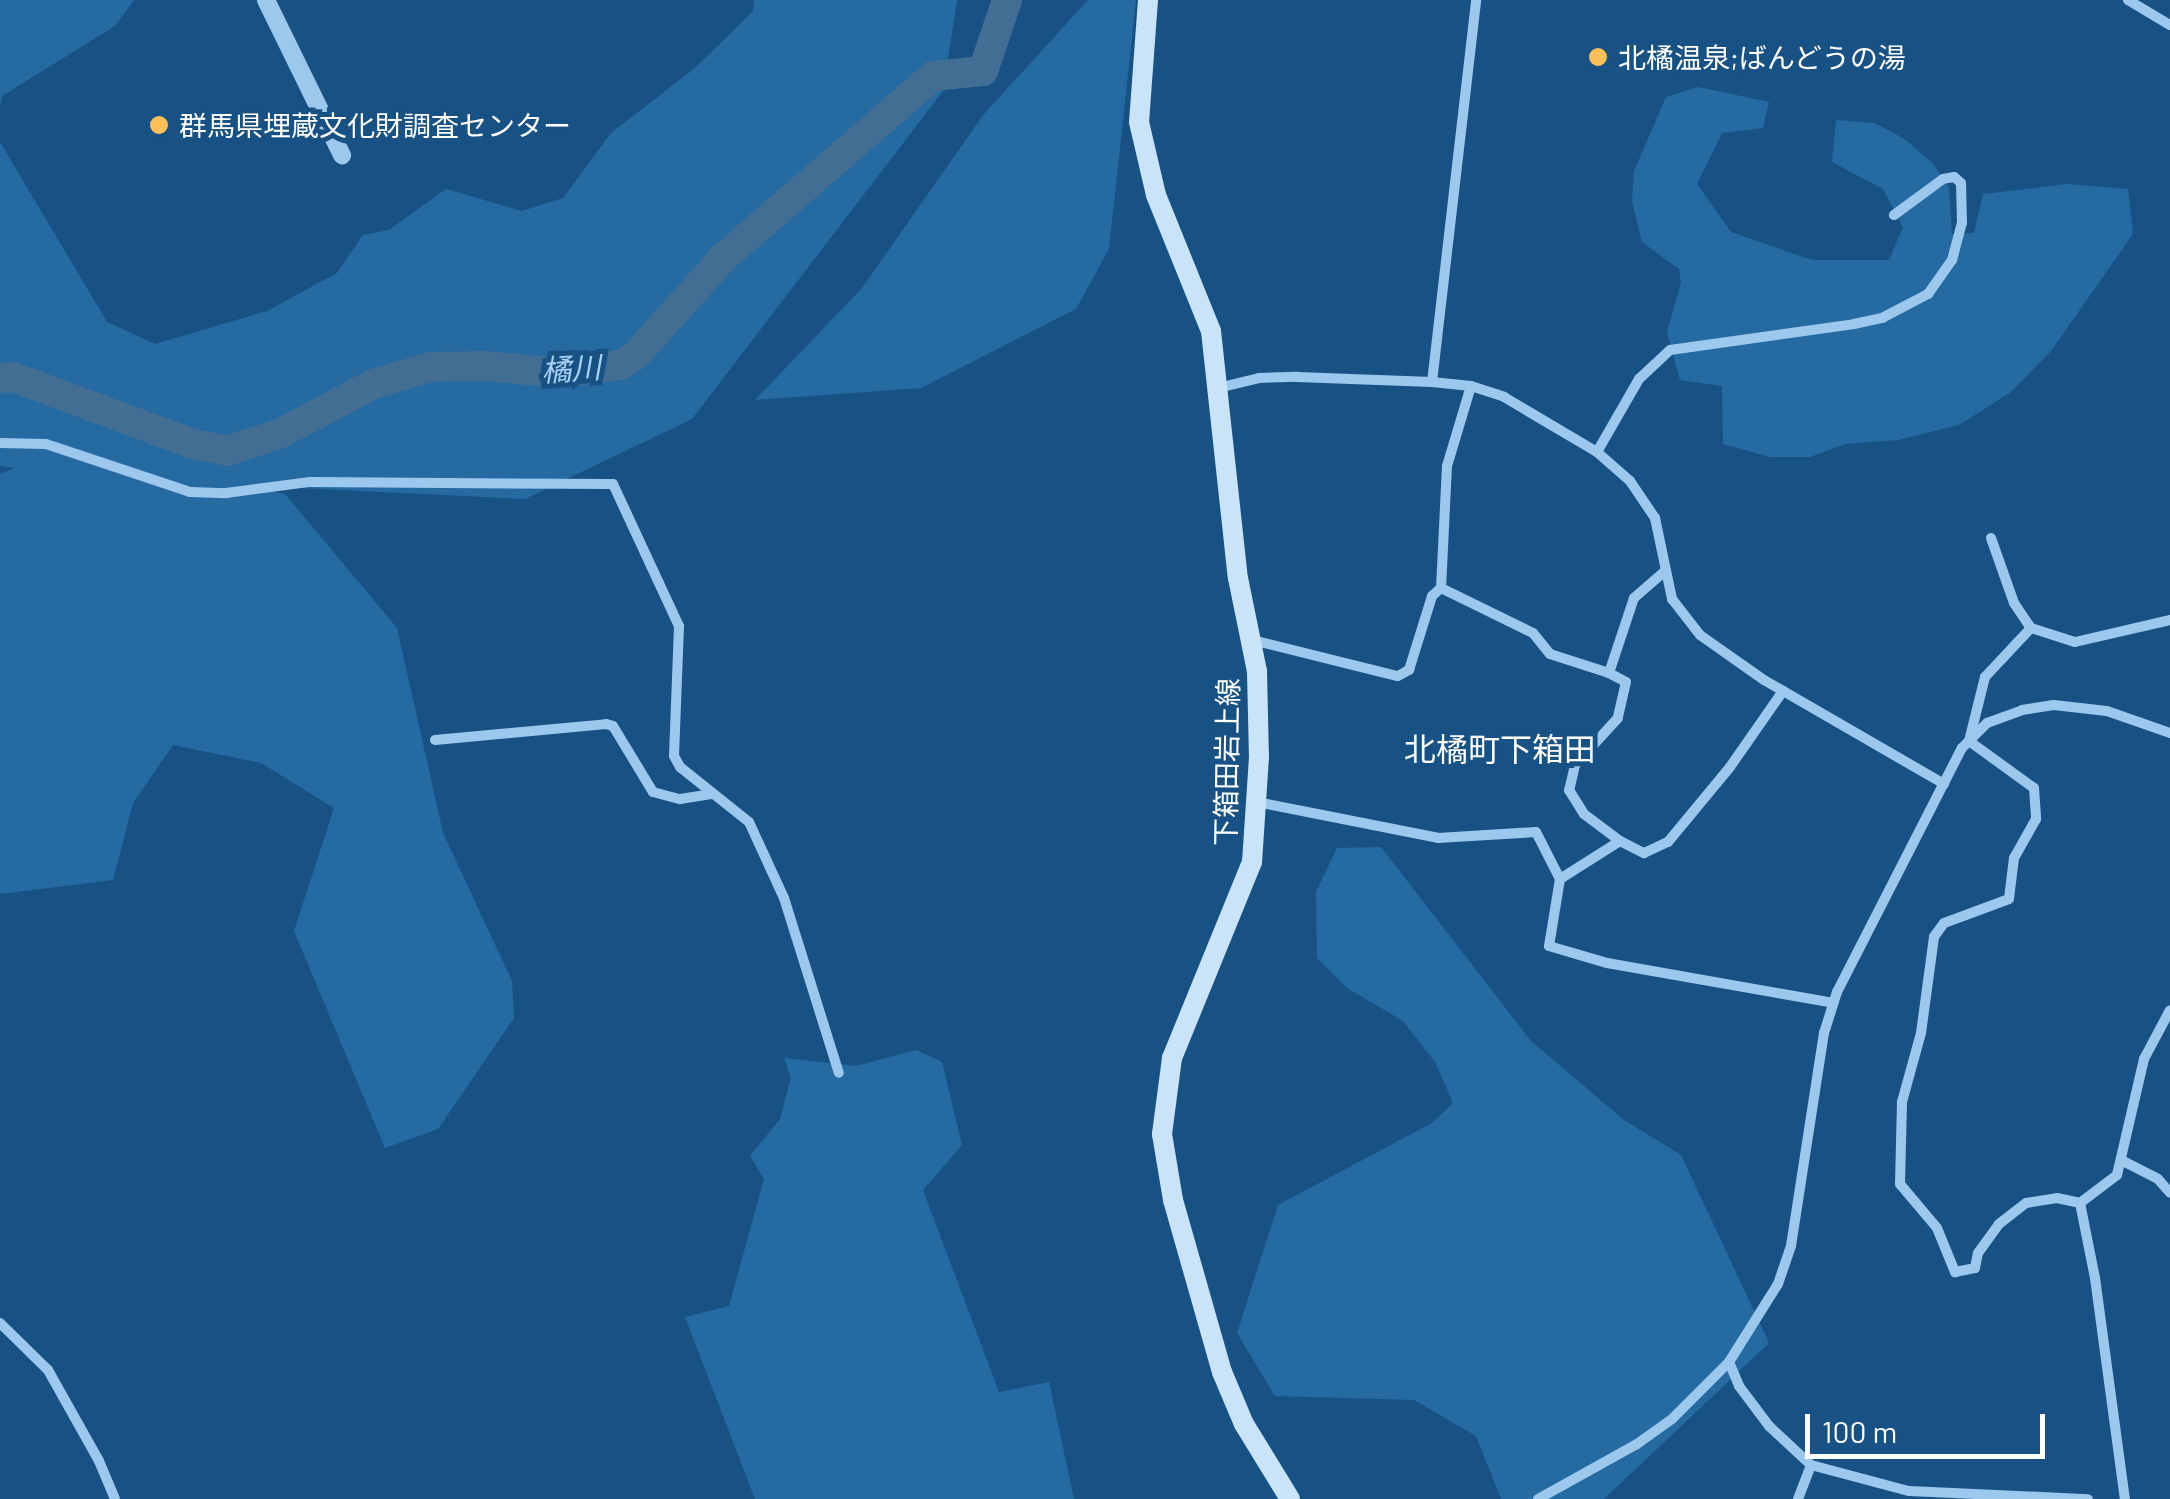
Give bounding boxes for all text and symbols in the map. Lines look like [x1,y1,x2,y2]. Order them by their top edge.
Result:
place label: 北橘温泉;ばんどうの湯 [1618,40,1907,74]
marker: 北橘温泉;ばんどうの湯 [1587,46,1609,68]
place label: 群馬県埋蔵文化財調査センター [179,108,571,142]
marker: 群馬県埋蔵文化財調査センター [148,114,170,136]
water label: 橘川 [540,348,602,388]
street label: 下箱田岩上線 [1208,678,1244,846]
district label: 北橘町下箱田 [1404,729,1596,767]
scale bar [1810,1394,2050,1456]
text: 100 m [1822,1413,1897,1449]

